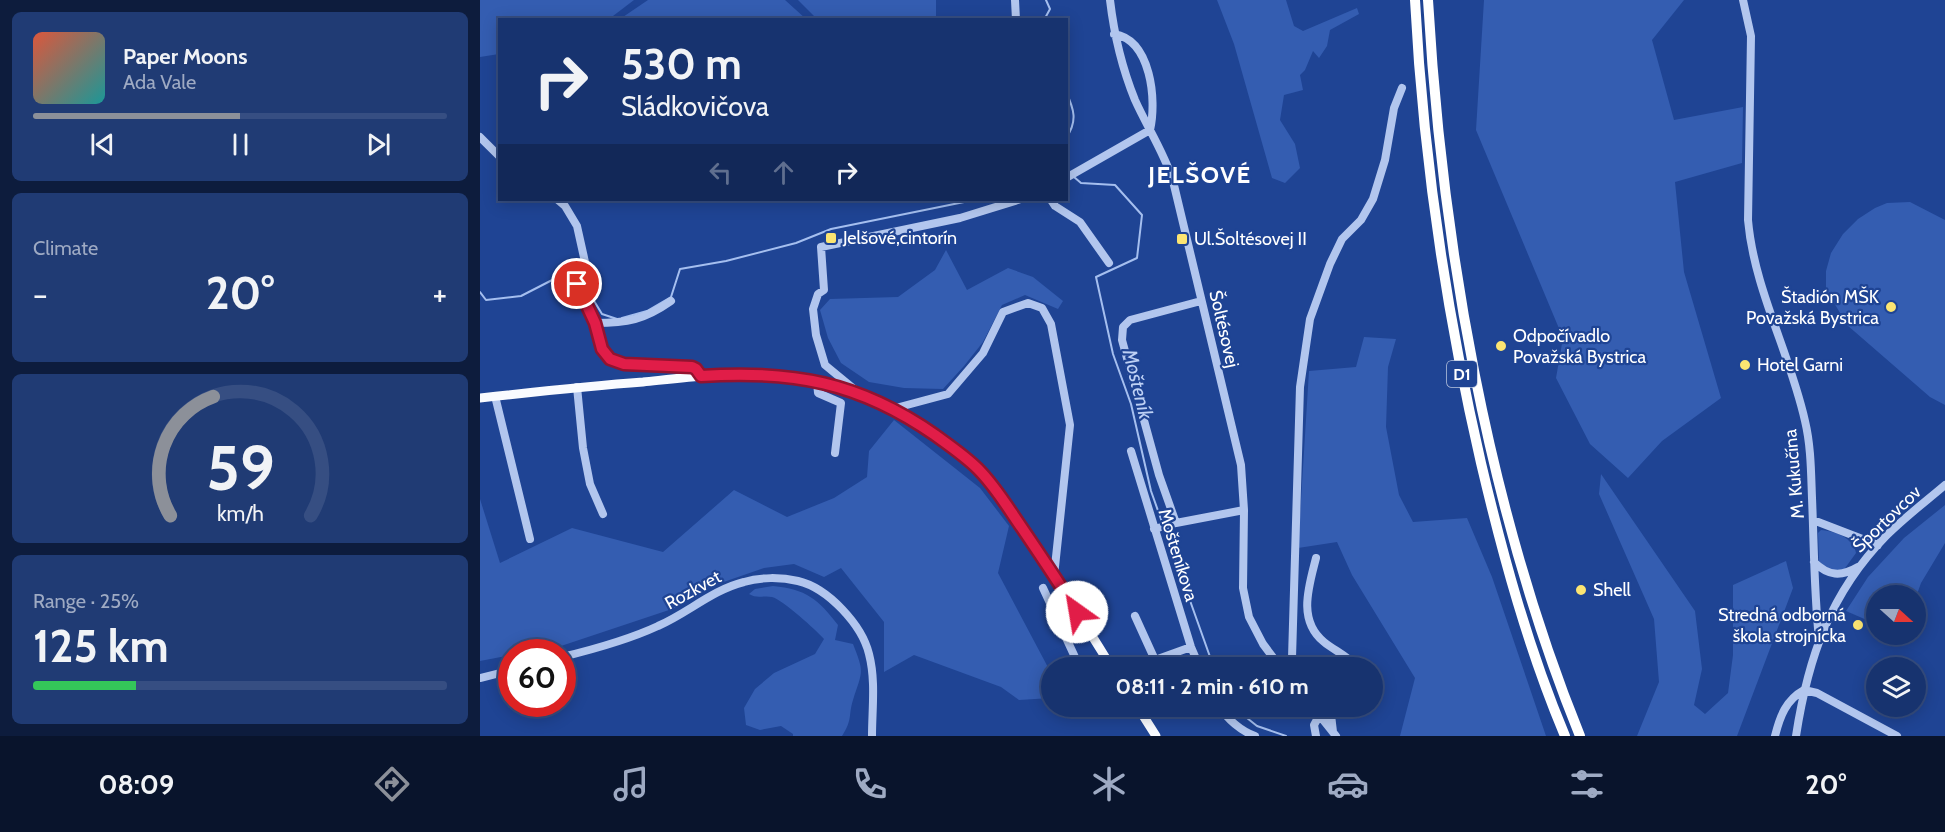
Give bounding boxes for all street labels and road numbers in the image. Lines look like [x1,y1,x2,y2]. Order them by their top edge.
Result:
street label: Šoltésovej [1204,288,1244,370]
road number: D1 [1447,361,1477,387]
street label: M. Kukučína [1779,428,1809,520]
street label: Športovcov [1848,481,1926,557]
street label: Mošteníkova [1153,506,1203,604]
street label: Rozkvet [661,566,725,614]

